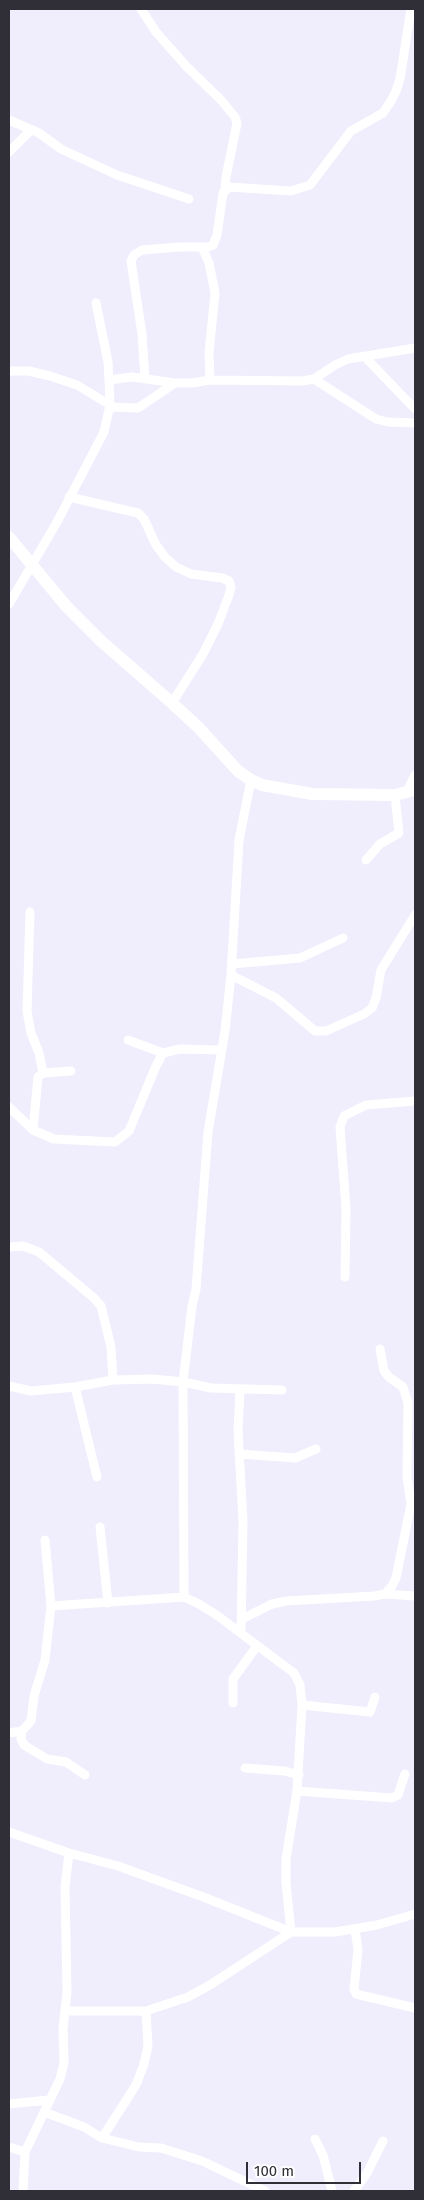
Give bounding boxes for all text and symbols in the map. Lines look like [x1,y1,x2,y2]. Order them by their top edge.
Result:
scale bar [249,2152,364,2184]
text: 100 m [254,2162,294,2180]

